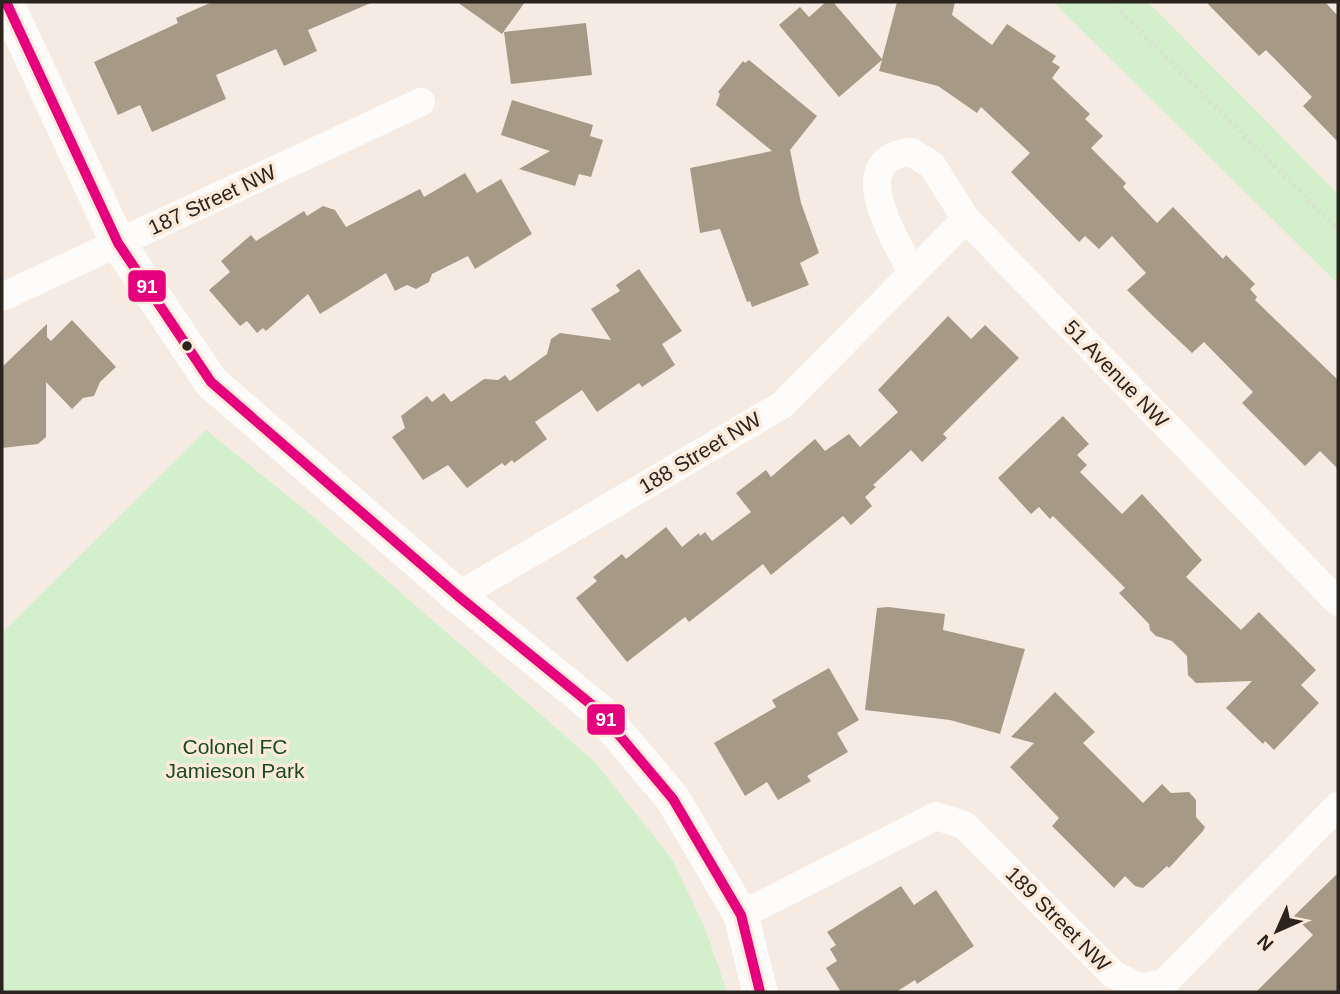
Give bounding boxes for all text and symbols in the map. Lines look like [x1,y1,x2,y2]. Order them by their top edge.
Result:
street label: 187 Street NW [145,160,279,239]
line badge: 91 [127,269,167,303]
text: 91 [136,276,158,297]
street label: 51 Avenue NW [1060,315,1173,432]
unlabelled marker [180,339,194,353]
street label: 188 Street NW [635,407,765,498]
line badge: 91 [586,703,626,736]
text: 91 [595,709,617,730]
park label: Colonel FC Jamieson Park [166,735,305,782]
street label: 189 Street NW [1002,862,1115,976]
north arrow [1242,896,1312,966]
text: N [1253,930,1278,955]

